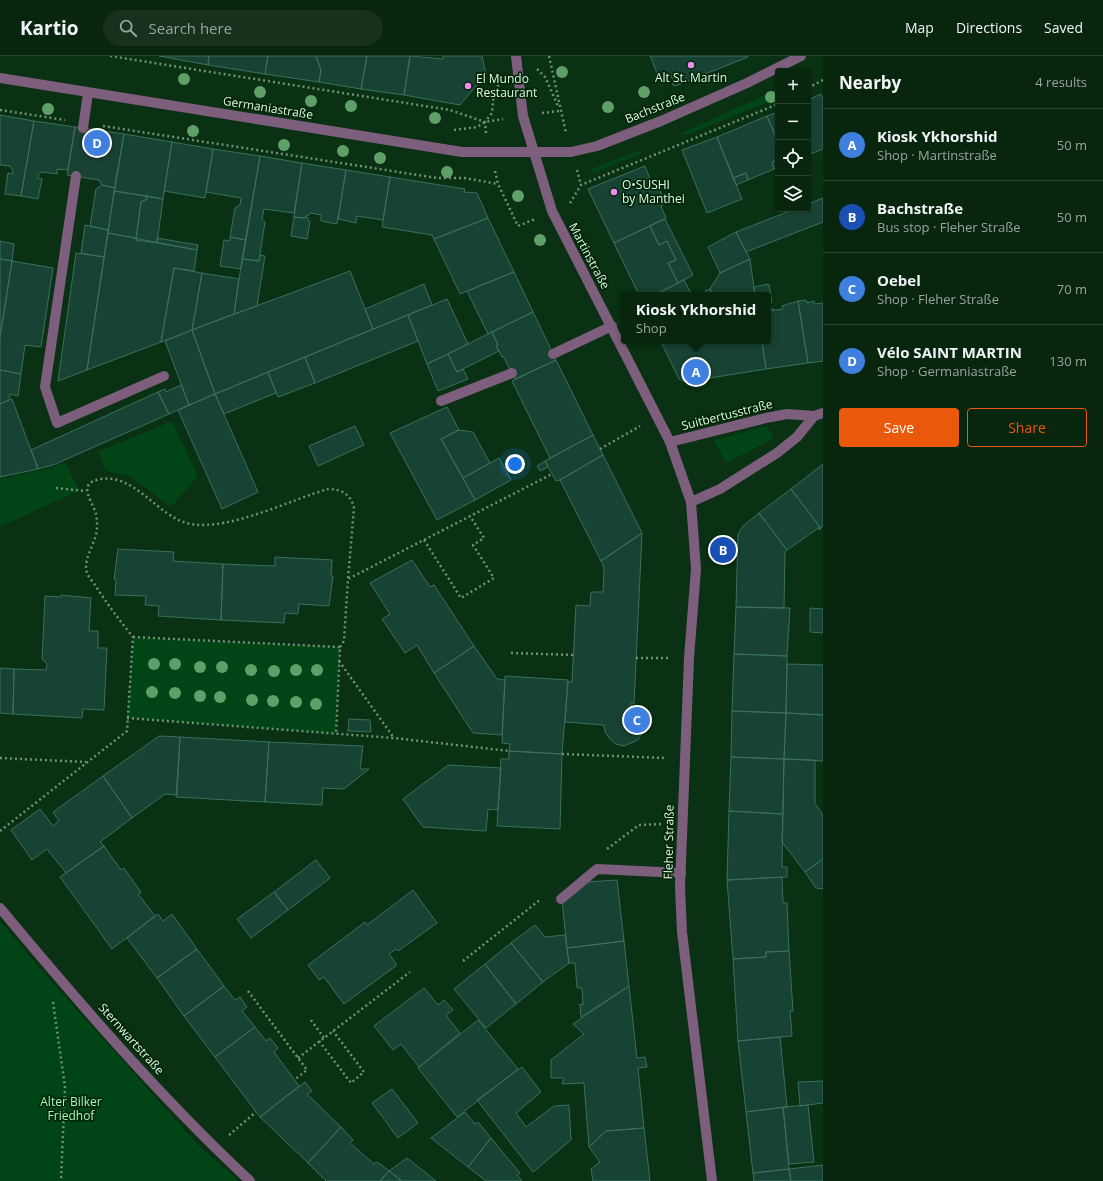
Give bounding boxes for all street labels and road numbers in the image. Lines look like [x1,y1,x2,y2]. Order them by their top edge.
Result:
street label: Bachstraße [622,88,688,127]
street label: Germaniastraße [222,92,315,123]
street label: Martinstraße [565,220,614,292]
street label: Suitbertusstraße [680,395,774,434]
street label: Fleher Straße [659,804,678,879]
street label: Sternwartstraße [95,999,168,1078]

